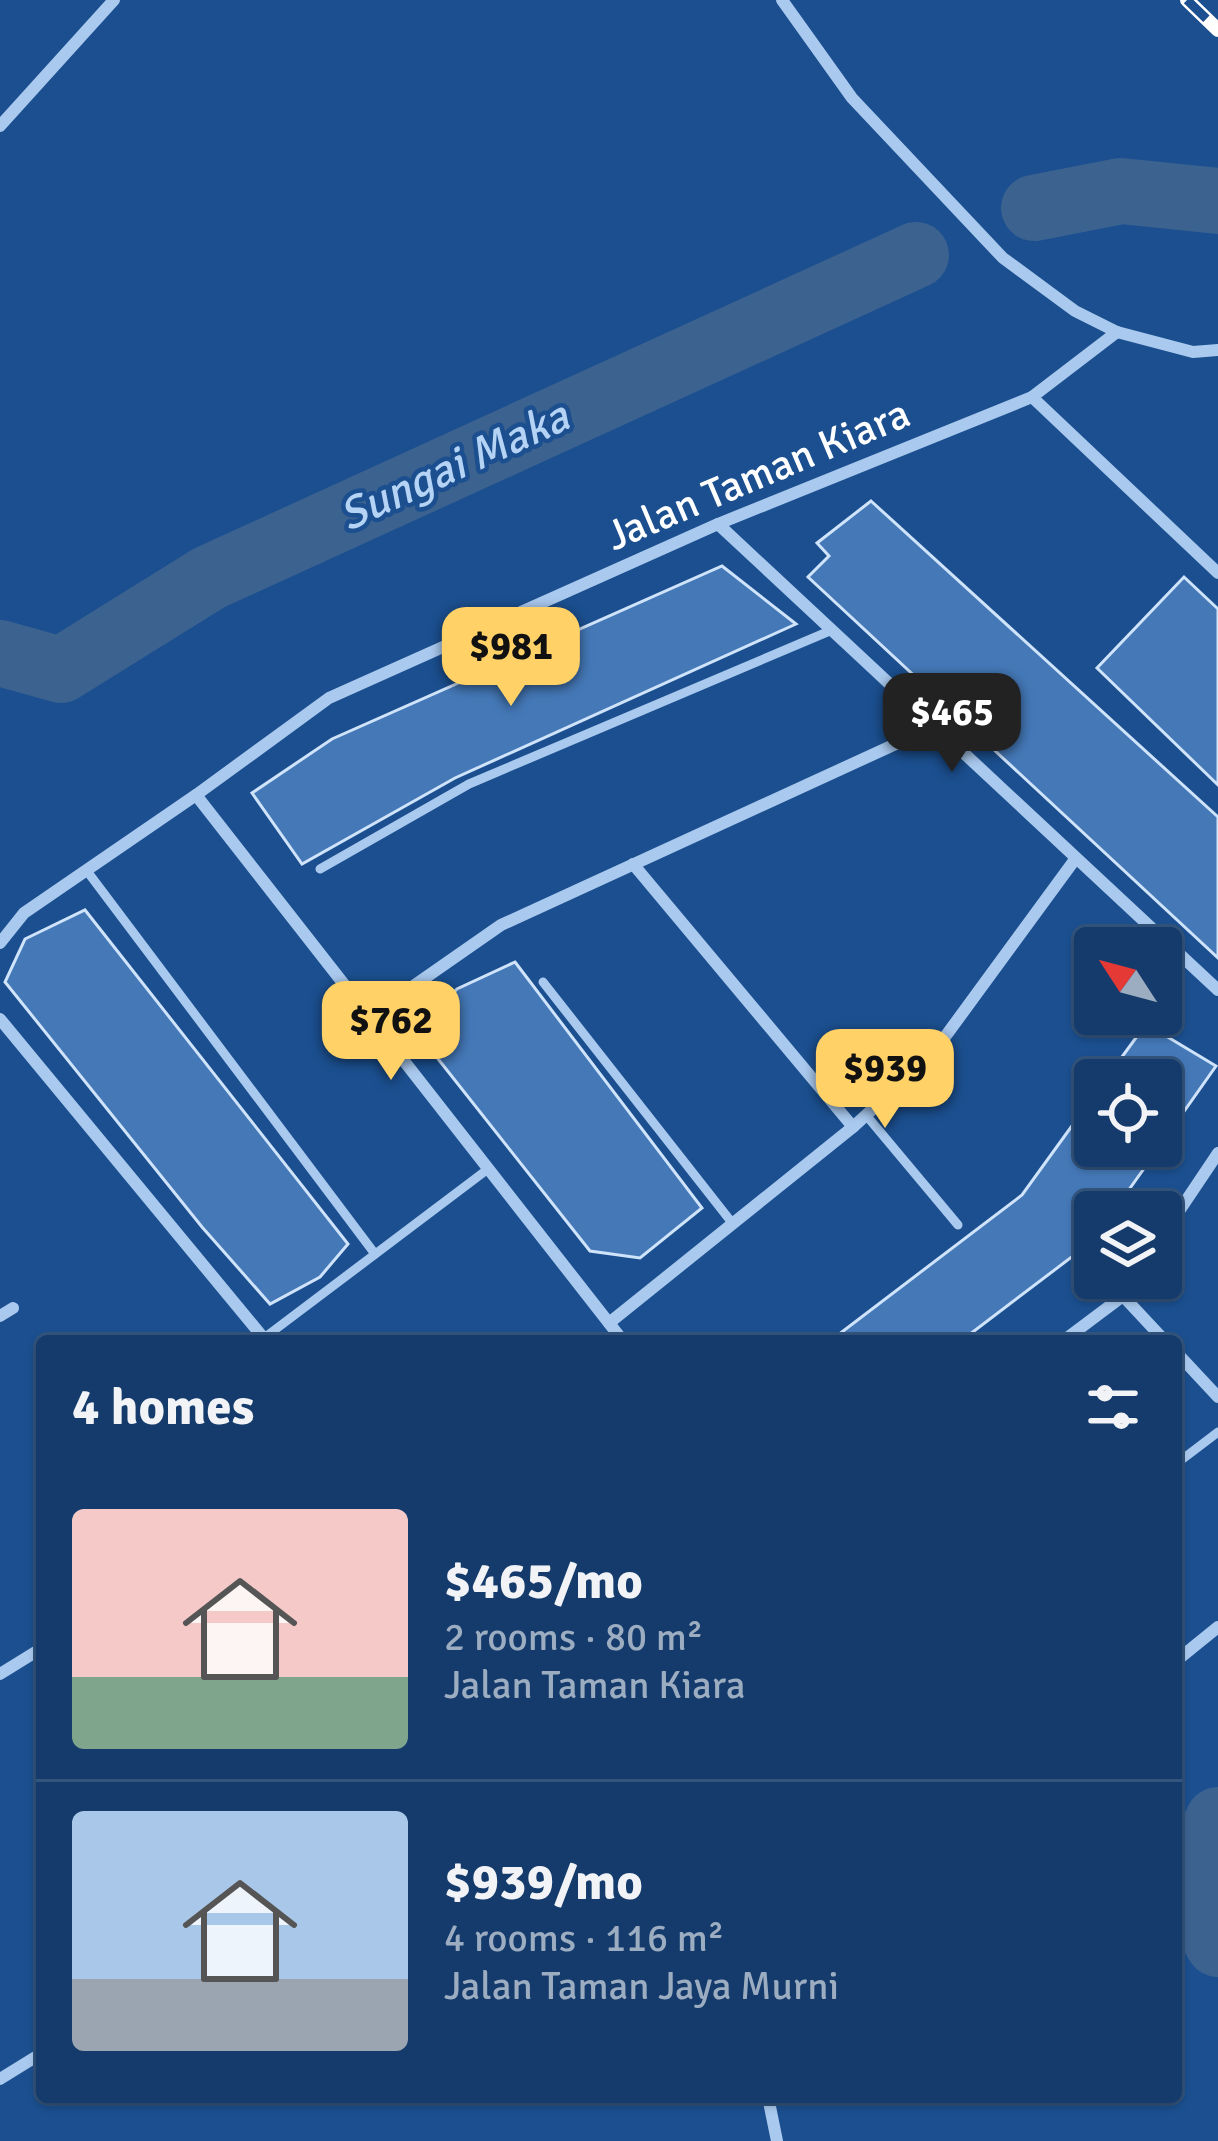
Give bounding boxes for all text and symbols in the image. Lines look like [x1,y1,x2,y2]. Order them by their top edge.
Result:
water label: Sungai Maka [330,388,579,543]
street label: Jalan Taman Kiara [599,388,917,562]
pin: $981 [440,607,582,709]
text: $981 [469,622,553,670]
pin: $465 [881,673,1023,775]
text: $465 [910,688,994,736]
north arrow [1074,927,1182,1035]
map controls [1074,927,1182,1299]
pin: $762 [320,981,462,1083]
text: $762 [349,996,433,1044]
pin: $939 [814,1029,956,1131]
text: $939 [843,1044,927,1092]
button: locate [1074,1059,1182,1167]
button: layers [1074,1191,1182,1299]
icon: filters [1080,1374,1146,1440]
text: 4 homes [72,1376,254,1439]
text: $465/mo [444,1550,643,1613]
icon: home [168,1557,312,1701]
text: 2 rooms · 80 m² [444,1613,703,1661]
text: Jalan Taman Kiara [444,1661,746,1709]
text: $939/mo [444,1851,643,1914]
icon: home [168,1859,312,2003]
text: 4 rooms · 116 m² [444,1914,724,1962]
text: Jalan Taman Jaya Murni [444,1962,839,2010]

